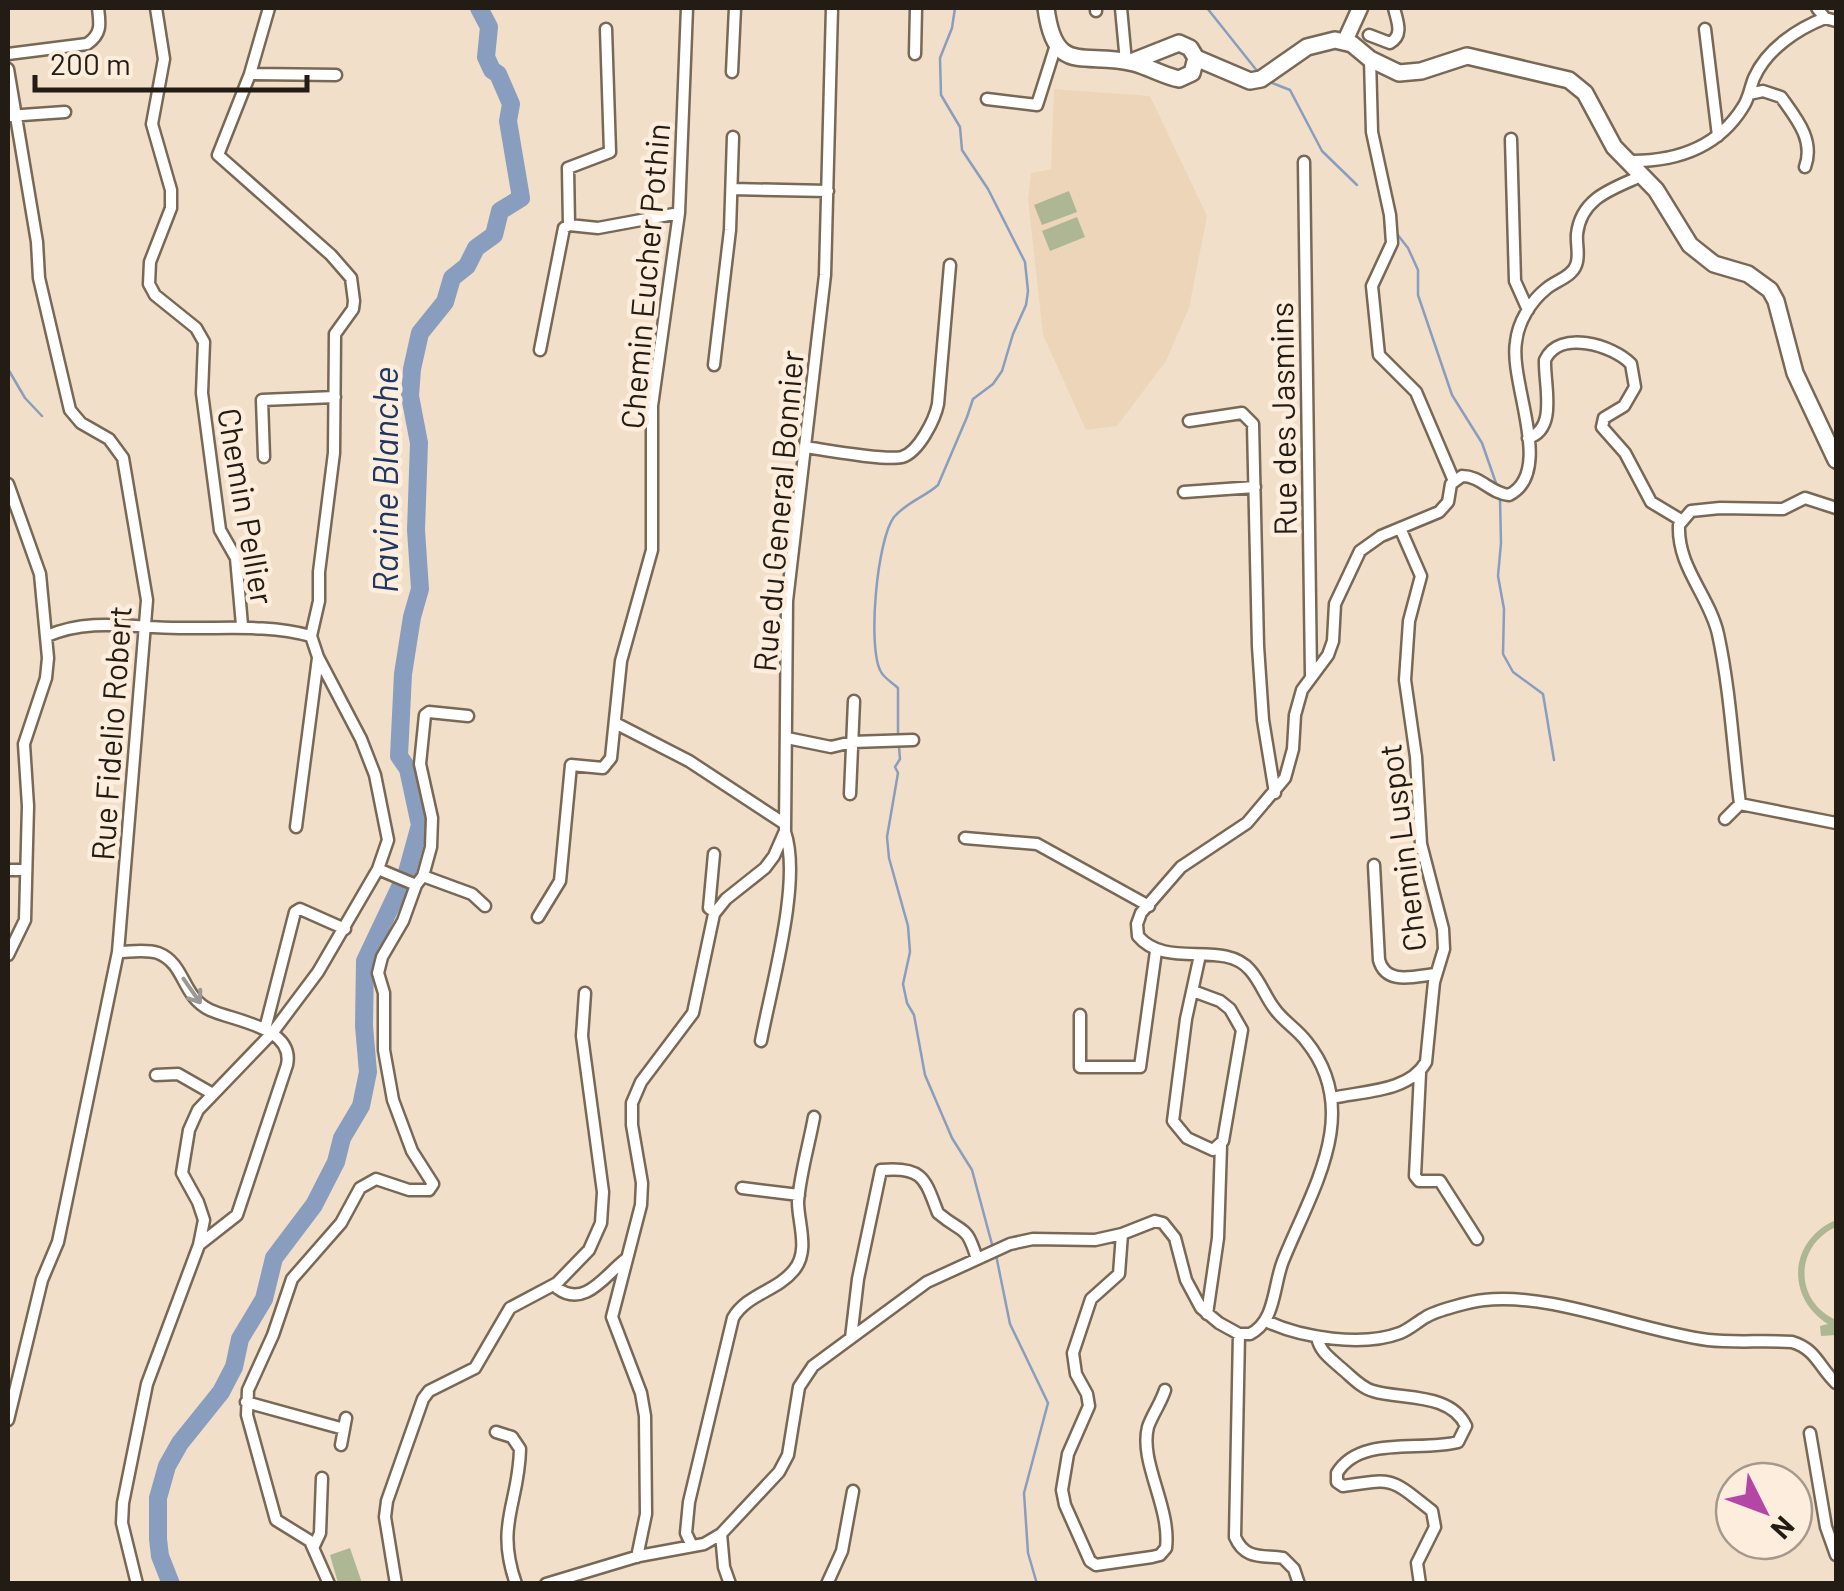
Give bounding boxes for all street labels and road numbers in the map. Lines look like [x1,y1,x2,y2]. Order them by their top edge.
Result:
street label: Chemin Eucher Pothin [612,121,676,431]
street label: Rue des Jasmins [1261,302,1303,536]
street label: Rue du General Bonnier [744,348,810,673]
street label: Chemin Pellier [211,405,283,608]
street label: Rue Fidelio Robert [82,604,138,862]
street label: Chemin Luspot [1369,742,1433,954]

